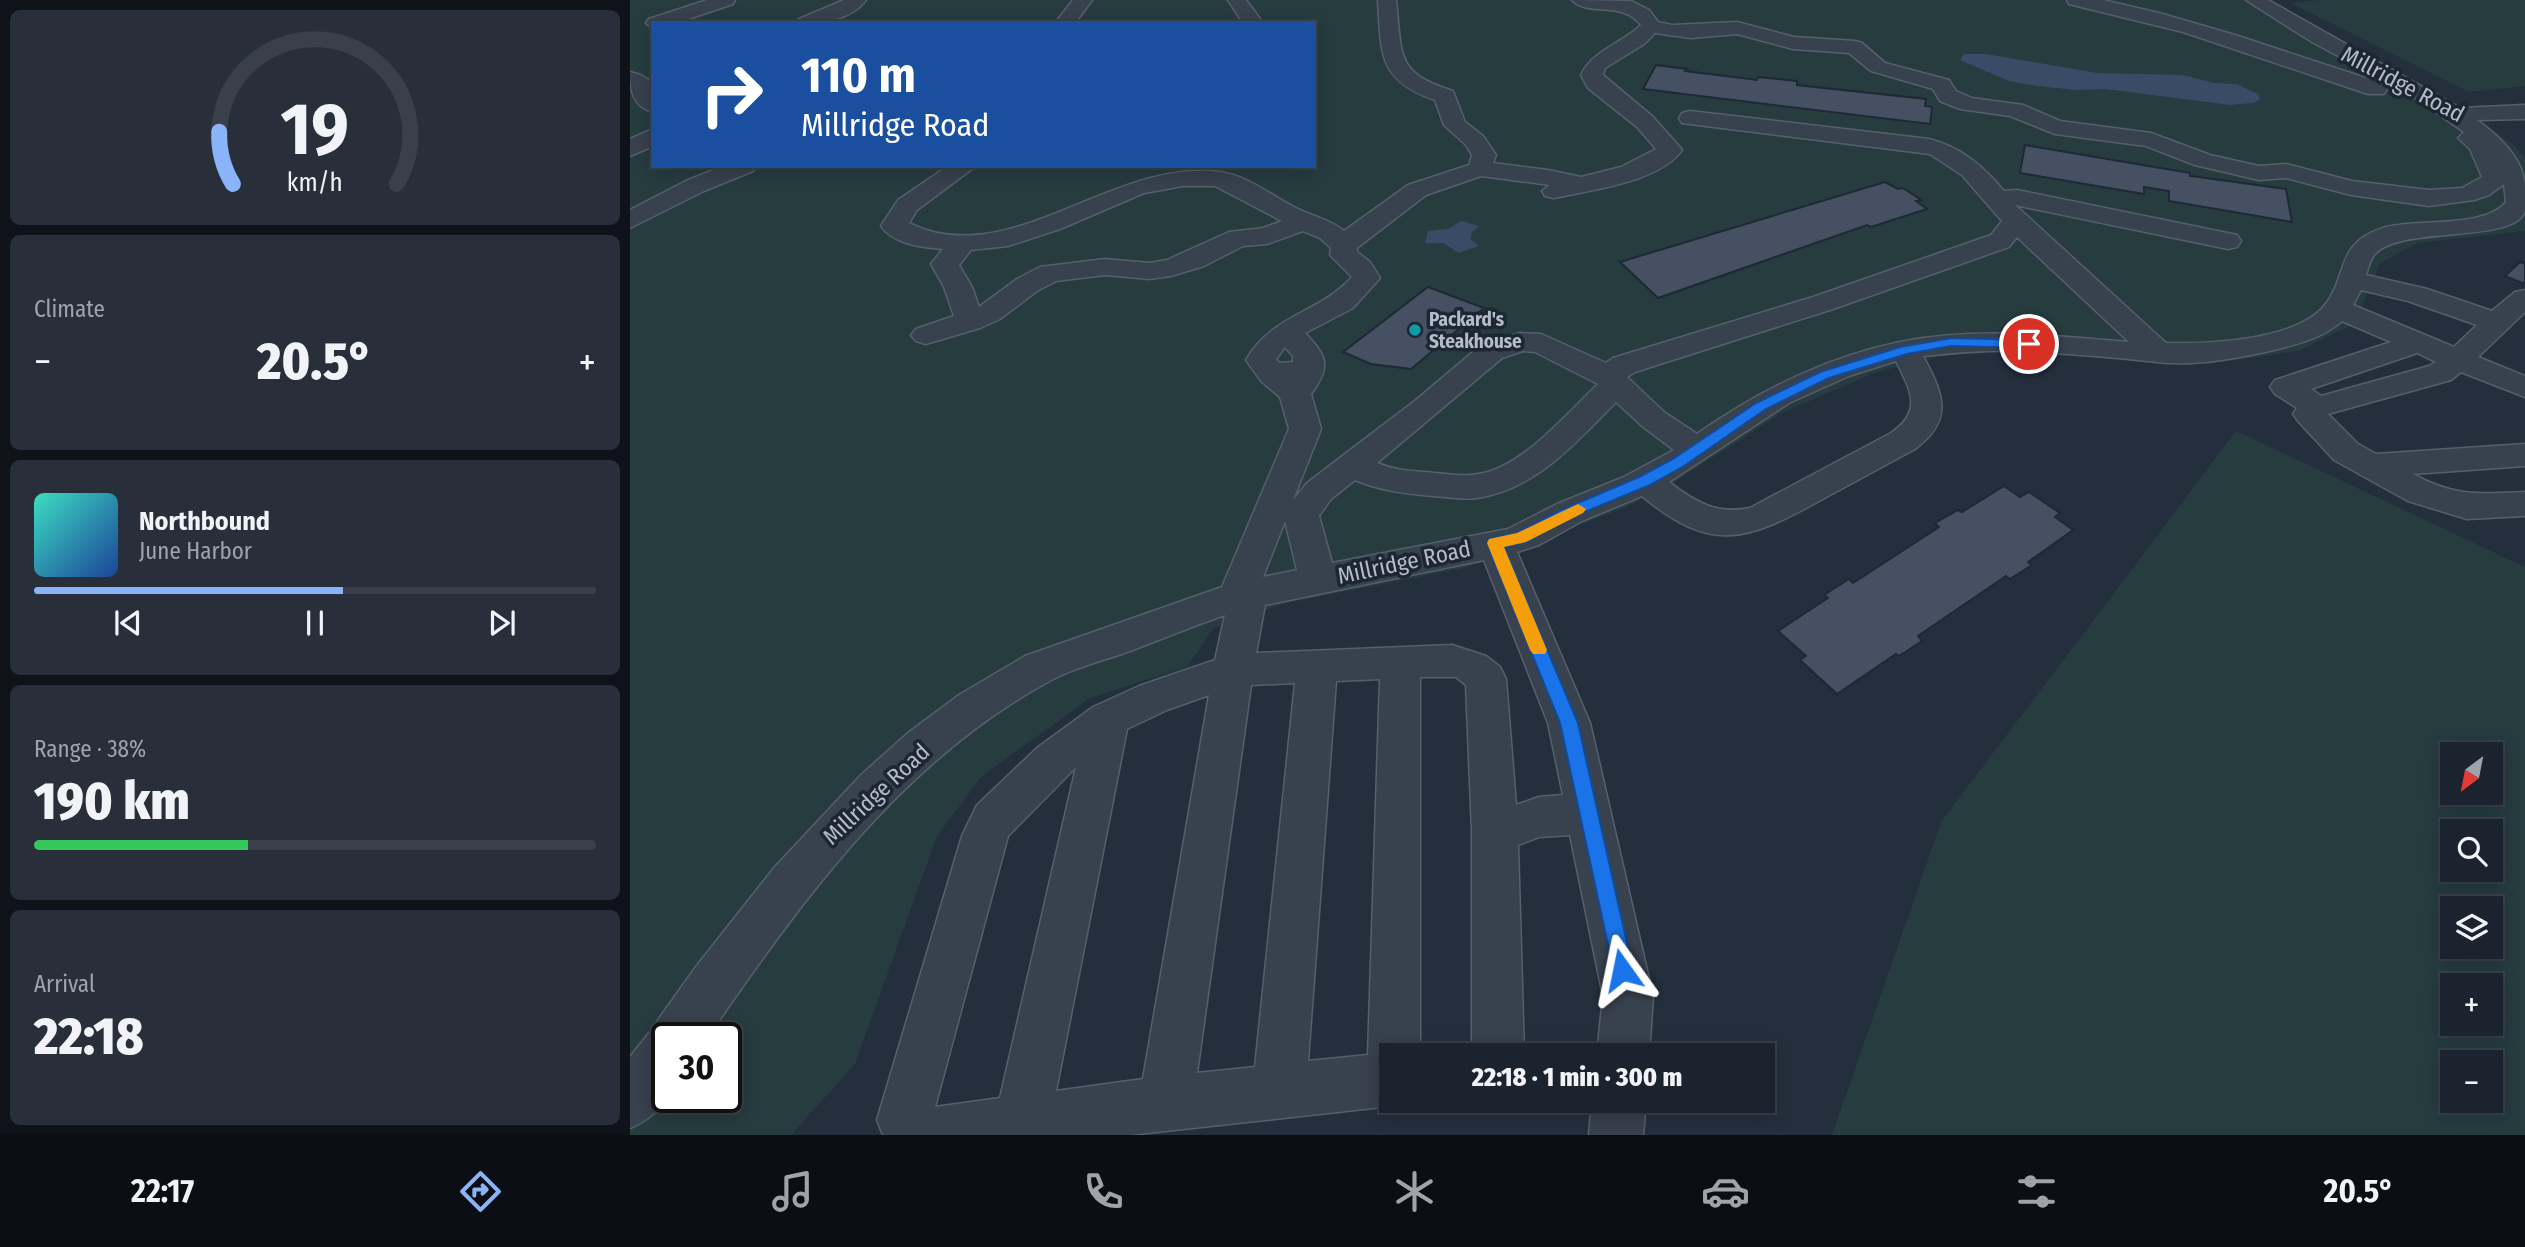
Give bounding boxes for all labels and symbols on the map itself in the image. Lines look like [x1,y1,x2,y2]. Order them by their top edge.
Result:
street label: Millridge Road [2337,40,2469,128]
place label: Packard's Steakhouse [1429,308,1522,353]
pin [1999,314,2059,374]
marker: Packard's Steakhouse [1407,322,1423,338]
street label: Millridge Road [1335,534,1473,590]
street label: Millridge Road [817,738,935,850]
north arrow [2440,742,2502,805]
position arrow [1585,933,1659,1007]
speed limit sign: 30 [651,1022,742,1113]

